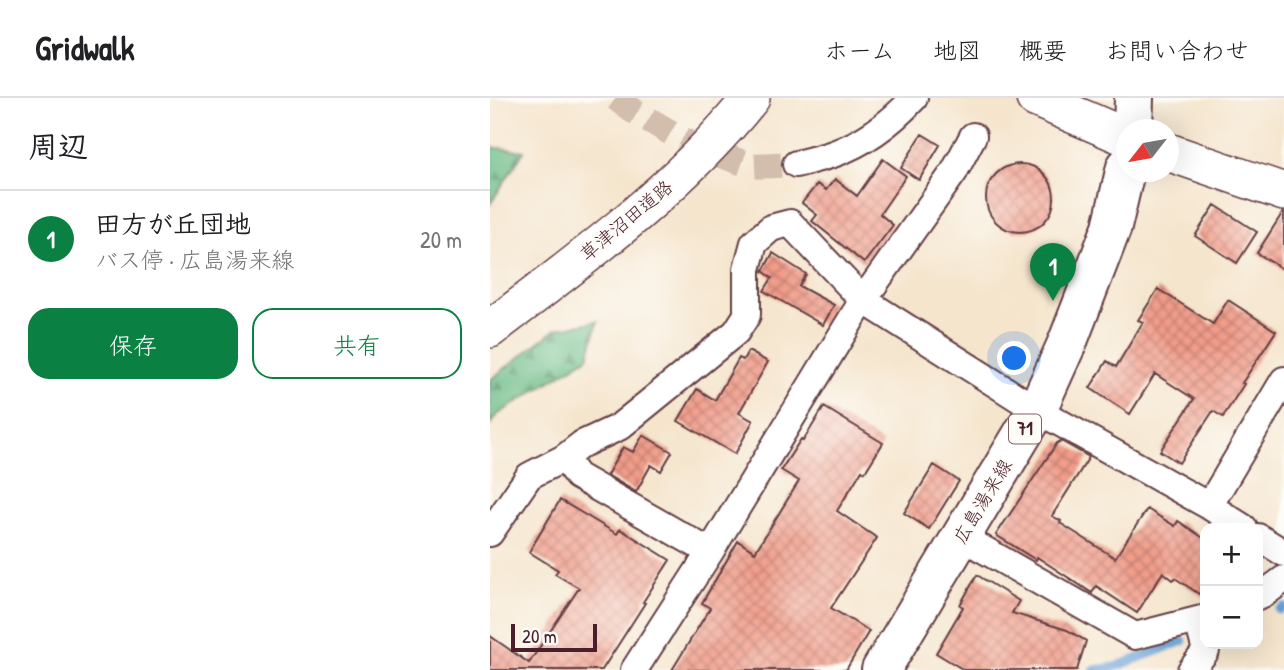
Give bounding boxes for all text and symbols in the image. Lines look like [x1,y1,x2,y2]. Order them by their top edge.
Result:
text: Gridwalk [35,26,135,70]
text: ホーム [824,34,895,66]
text: 地図 [933,34,981,66]
text: 概要 [1019,34,1067,66]
text: お問い合わせ [1105,34,1249,66]
north arrow [1116,119,1179,182]
text: 周辺 [28,126,88,166]
street label: 草津沼田道路 [574,173,678,267]
text: 田方が丘団地 [95,206,251,241]
text: 1 [47,224,55,255]
text: 20 m [420,224,462,255]
pin: 1 [1030,243,1076,301]
text: バス停 · 広島湯来線 [95,244,294,275]
button: 保存 [28,308,238,379]
button: 共有 [252,308,462,379]
your location [997,341,1031,375]
road number: 71 [1009,414,1041,444]
street label: 広島湯来線 [946,454,1018,548]
map controls [1200,523,1263,649]
button: + [1200,523,1263,586]
button: − [1200,586,1263,649]
scale bar [511,621,597,653]
text: 20 m [522,623,557,649]

